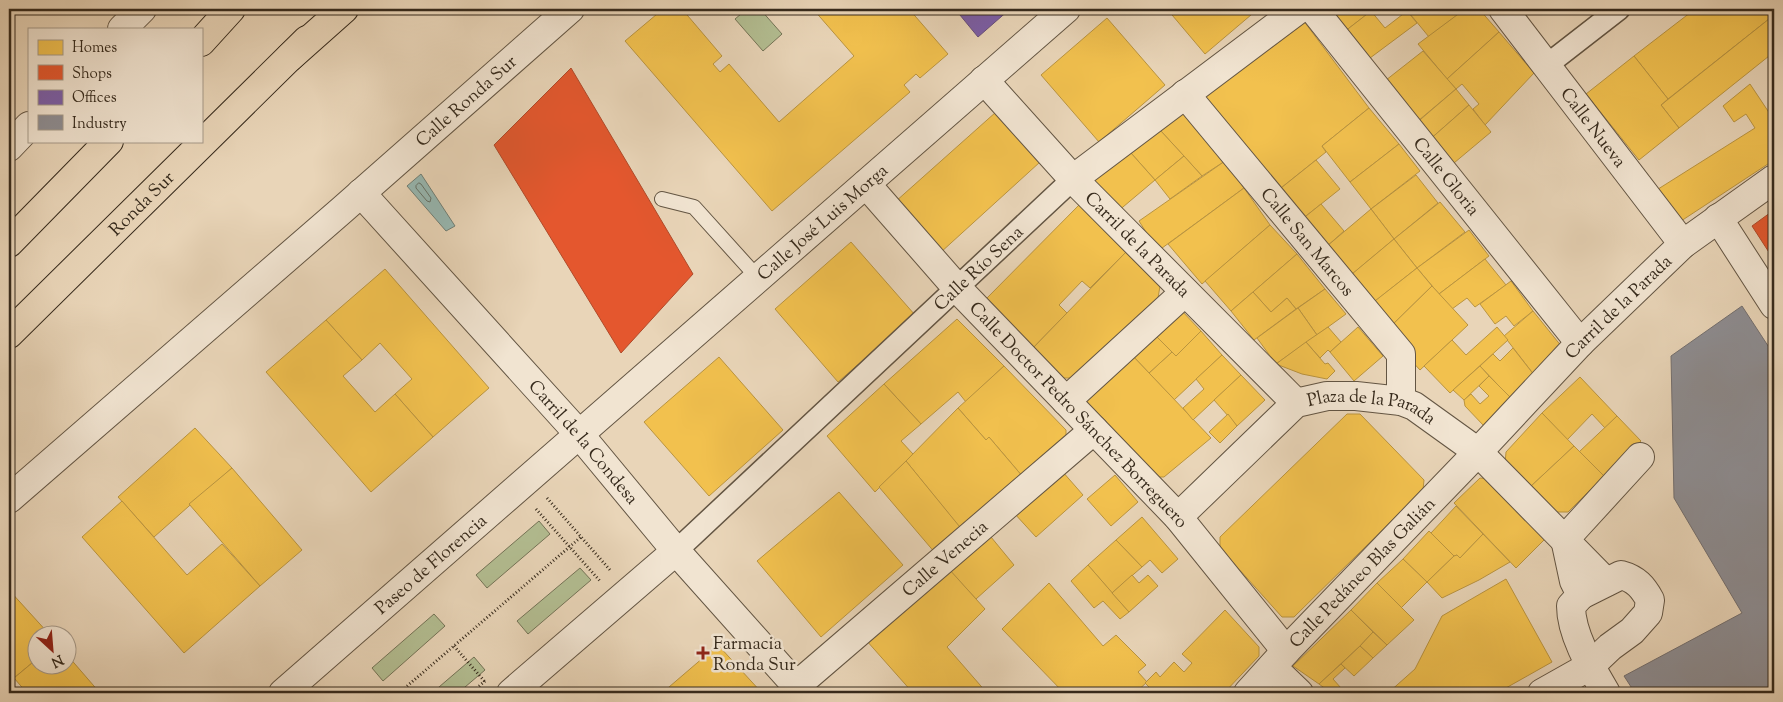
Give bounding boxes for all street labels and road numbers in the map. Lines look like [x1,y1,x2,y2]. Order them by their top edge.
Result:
street label: Calle Ronda Sur [411,50,524,154]
street label: Calle Nueva [1553,83,1631,174]
street label: Calle Gloria [1405,132,1485,222]
street label: Calle José Luis Morga [752,159,895,288]
street label: Ronda Sur [104,166,182,243]
street label: Calle San Marcos [1253,183,1359,303]
street label: Carril de la Parada [1078,187,1195,304]
street label: Calle Río Sena [929,221,1030,318]
street label: Carril de la Parada [1560,250,1679,366]
street label: Calle Doctor Pedro Sánchez Borreguero [962,297,1193,535]
street label: Carril de la Condesa [521,375,643,511]
street label: Plaza de la Parada [1305,385,1440,432]
street label: Calle Pedáneo Blas Galián [1284,492,1443,655]
street label: Paseo de Florencia [370,509,494,622]
street label: Calle Venecia [897,515,995,604]

